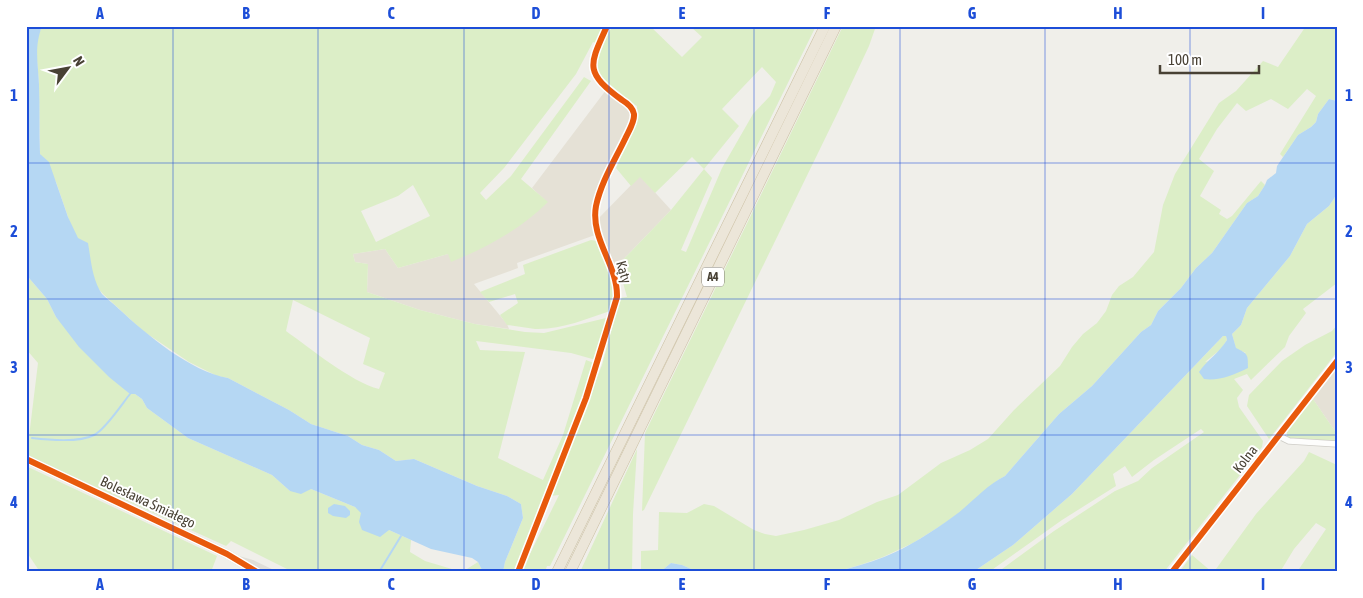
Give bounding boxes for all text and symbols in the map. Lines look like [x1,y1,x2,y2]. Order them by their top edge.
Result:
text: A [95,4,104,22]
text: B [242,4,250,22]
text: C [387,4,395,22]
text: D [532,4,541,22]
text: E [679,4,686,22]
text: F [824,4,831,22]
text: G [968,4,977,22]
text: H [1113,4,1123,22]
text: I [1261,4,1265,22]
north arrow [42,42,92,92]
scale bar [1160,42,1259,74]
text: 100 m [1168,51,1202,68]
text: N [70,53,88,69]
text: 1 [10,86,18,104]
text: 1 [1345,86,1353,104]
text: 2 [10,222,18,240]
text: 2 [1345,222,1353,240]
street label: Kąty [613,259,635,285]
road number: A4 [702,268,724,286]
text: 3 [10,358,18,376]
text: 3 [1345,358,1353,376]
street label: Kolna [1229,442,1261,476]
street label: Bolesława Śmiałego [98,473,198,531]
text: 4 [9,493,18,511]
text: 4 [1344,493,1353,511]
text: A [95,575,104,593]
text: B [242,575,250,593]
text: C [387,575,395,593]
text: D [532,575,541,593]
text: E [679,575,686,593]
text: F [824,575,831,593]
text: G [968,575,977,593]
text: H [1113,575,1123,593]
text: I [1261,575,1265,593]

